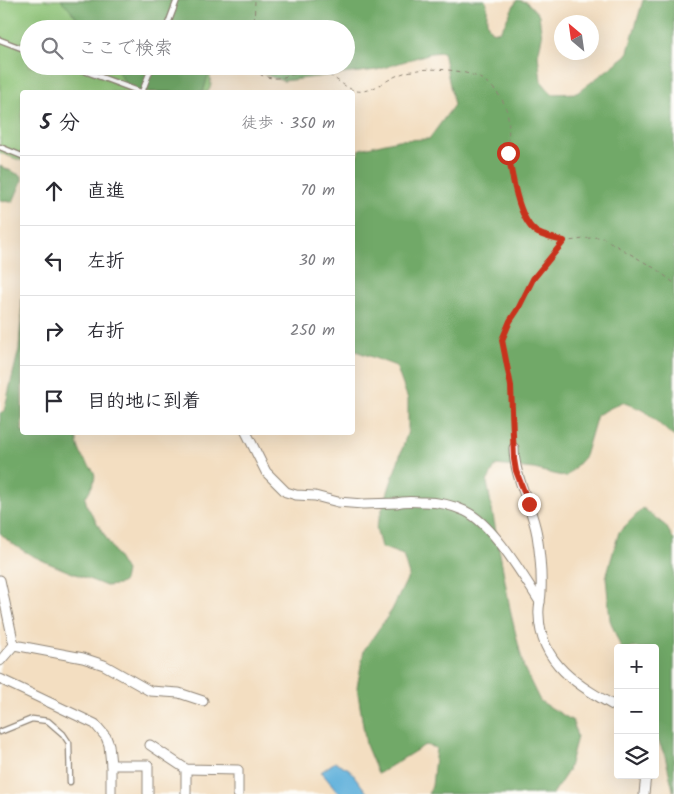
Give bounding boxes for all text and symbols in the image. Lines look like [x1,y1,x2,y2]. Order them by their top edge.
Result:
north arrow [554,15,599,60]
search box [20,20,355,75]
icon: search [38,34,66,62]
text: ここで検索 [78,34,173,64]
text: 5 分 [40,107,80,140]
text: 徒歩 · 350 m [241,111,335,136]
route start [497,142,520,165]
icon: ahead [40,177,68,205]
text: 直進 [87,177,125,207]
text: 70 m [300,178,335,203]
icon: left [40,247,68,275]
text: 左折 [87,247,125,277]
text: 30 m [299,248,335,273]
icon: right [40,317,68,345]
text: 右折 [87,317,125,347]
text: 250 m [290,318,335,343]
icon: arrive [40,387,68,415]
text: 目的地に到着 [87,387,201,417]
route end [518,493,541,516]
map controls [614,644,659,779]
button: + [614,644,659,689]
button: − [614,689,659,734]
button: layers [614,734,659,779]

